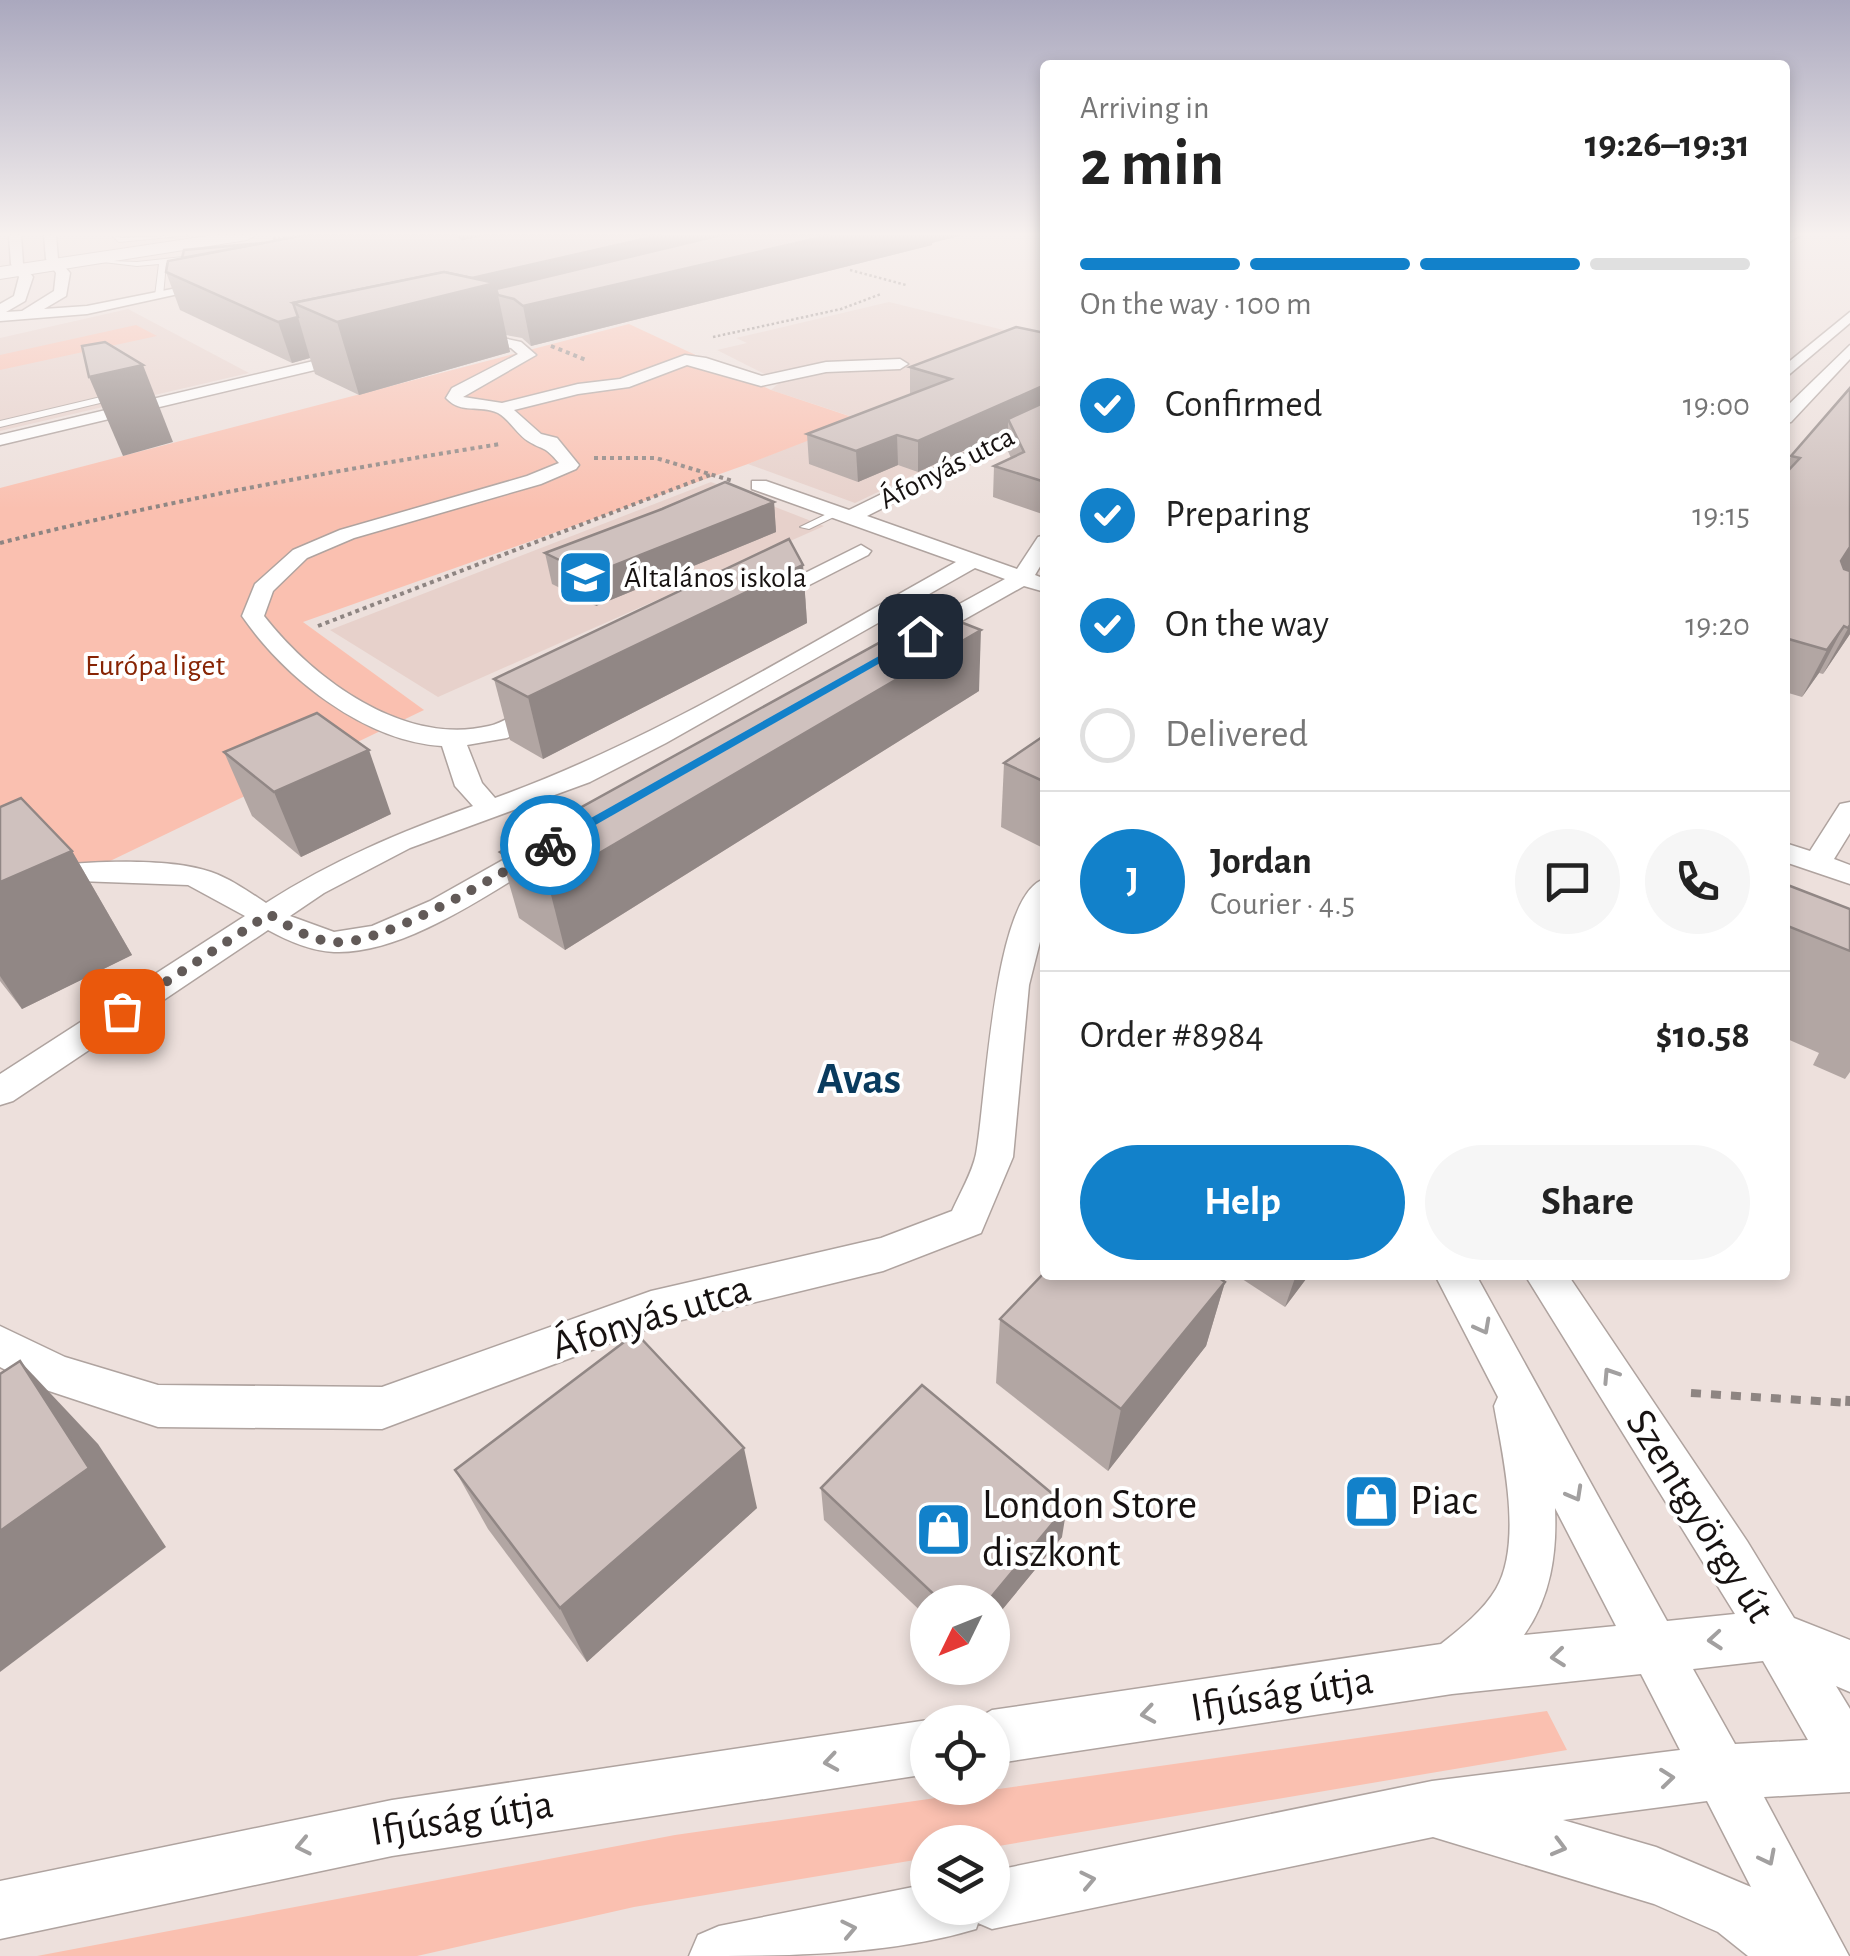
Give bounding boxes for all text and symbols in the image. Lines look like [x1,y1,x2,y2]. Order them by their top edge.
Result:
text: Arriving in [1080,92,1209,124]
text: 19:26–19:31 [1585,126,1750,164]
text: 2 min [1080,132,1224,197]
text: On the way · 100 m [1080,288,1312,320]
icon: check [1080,378,1135,433]
text: Confirmed [1165,386,1322,424]
text: 19:00 [1683,389,1750,421]
street label: Áfonyás utca [874,419,1019,515]
icon: check [1080,488,1135,543]
text: Preparing [1165,496,1310,534]
text: 19:15 [1692,499,1750,531]
school or university icon: Általános iskola [555,548,615,608]
place label: Általános iskola [624,561,807,593]
pin [878,594,963,679]
icon: check [1080,598,1135,653]
text: On the way [1165,606,1329,644]
icon: home [893,609,948,664]
text: 19:20 [1685,609,1750,641]
park label: Európa liget [85,651,225,681]
text: Delivered [1165,716,1308,754]
courier [500,795,600,895]
icon: bike [523,818,578,873]
button: chat [1515,829,1620,934]
button: phone [1645,829,1750,934]
text: Jordan [1210,843,1312,881]
text: J [1126,862,1139,900]
text: Courier · 4.5 [1210,888,1355,920]
pin [80,969,165,1054]
icon: bag [95,984,150,1039]
text: Order #8984 [1080,1017,1264,1055]
text: $10.58 [1656,1017,1750,1055]
district label: Avas [817,1057,901,1102]
button: Help [1080,1145,1405,1260]
button: Share [1425,1145,1750,1260]
street label: Áfonyás utca [545,1263,756,1367]
one-way arrow [1470,1316,1490,1334]
one-way arrow [1604,1368,1623,1386]
street label: Szentgyörgy út [1618,1402,1782,1630]
shop icon: Piac [1341,1471,1401,1531]
place label: Piac [1410,1480,1478,1522]
one-way arrow [1562,1483,1582,1501]
place label: London Store diszkont [982,1484,1197,1574]
shop icon: London Store diszkont [913,1499,973,1559]
north arrow [910,1585,1010,1685]
map controls [910,1585,1010,1925]
one-way arrow [1706,1629,1722,1651]
one-way arrow [1550,1646,1566,1667]
street label: Ifjúság útja [1188,1659,1376,1730]
one-way arrow [1140,1702,1156,1723]
button: locate [910,1705,1010,1805]
one-way arrow [823,1750,839,1771]
one-way arrow [1659,1768,1675,1789]
street label: Ifjúság útja [368,1783,556,1854]
button: layers [910,1825,1010,1925]
one-way arrow [295,1835,312,1856]
one-way arrow [1550,1835,1567,1856]
one-way arrow [1756,1848,1775,1866]
one-way arrow [1079,1871,1096,1892]
one-way arrow [840,1920,857,1941]

